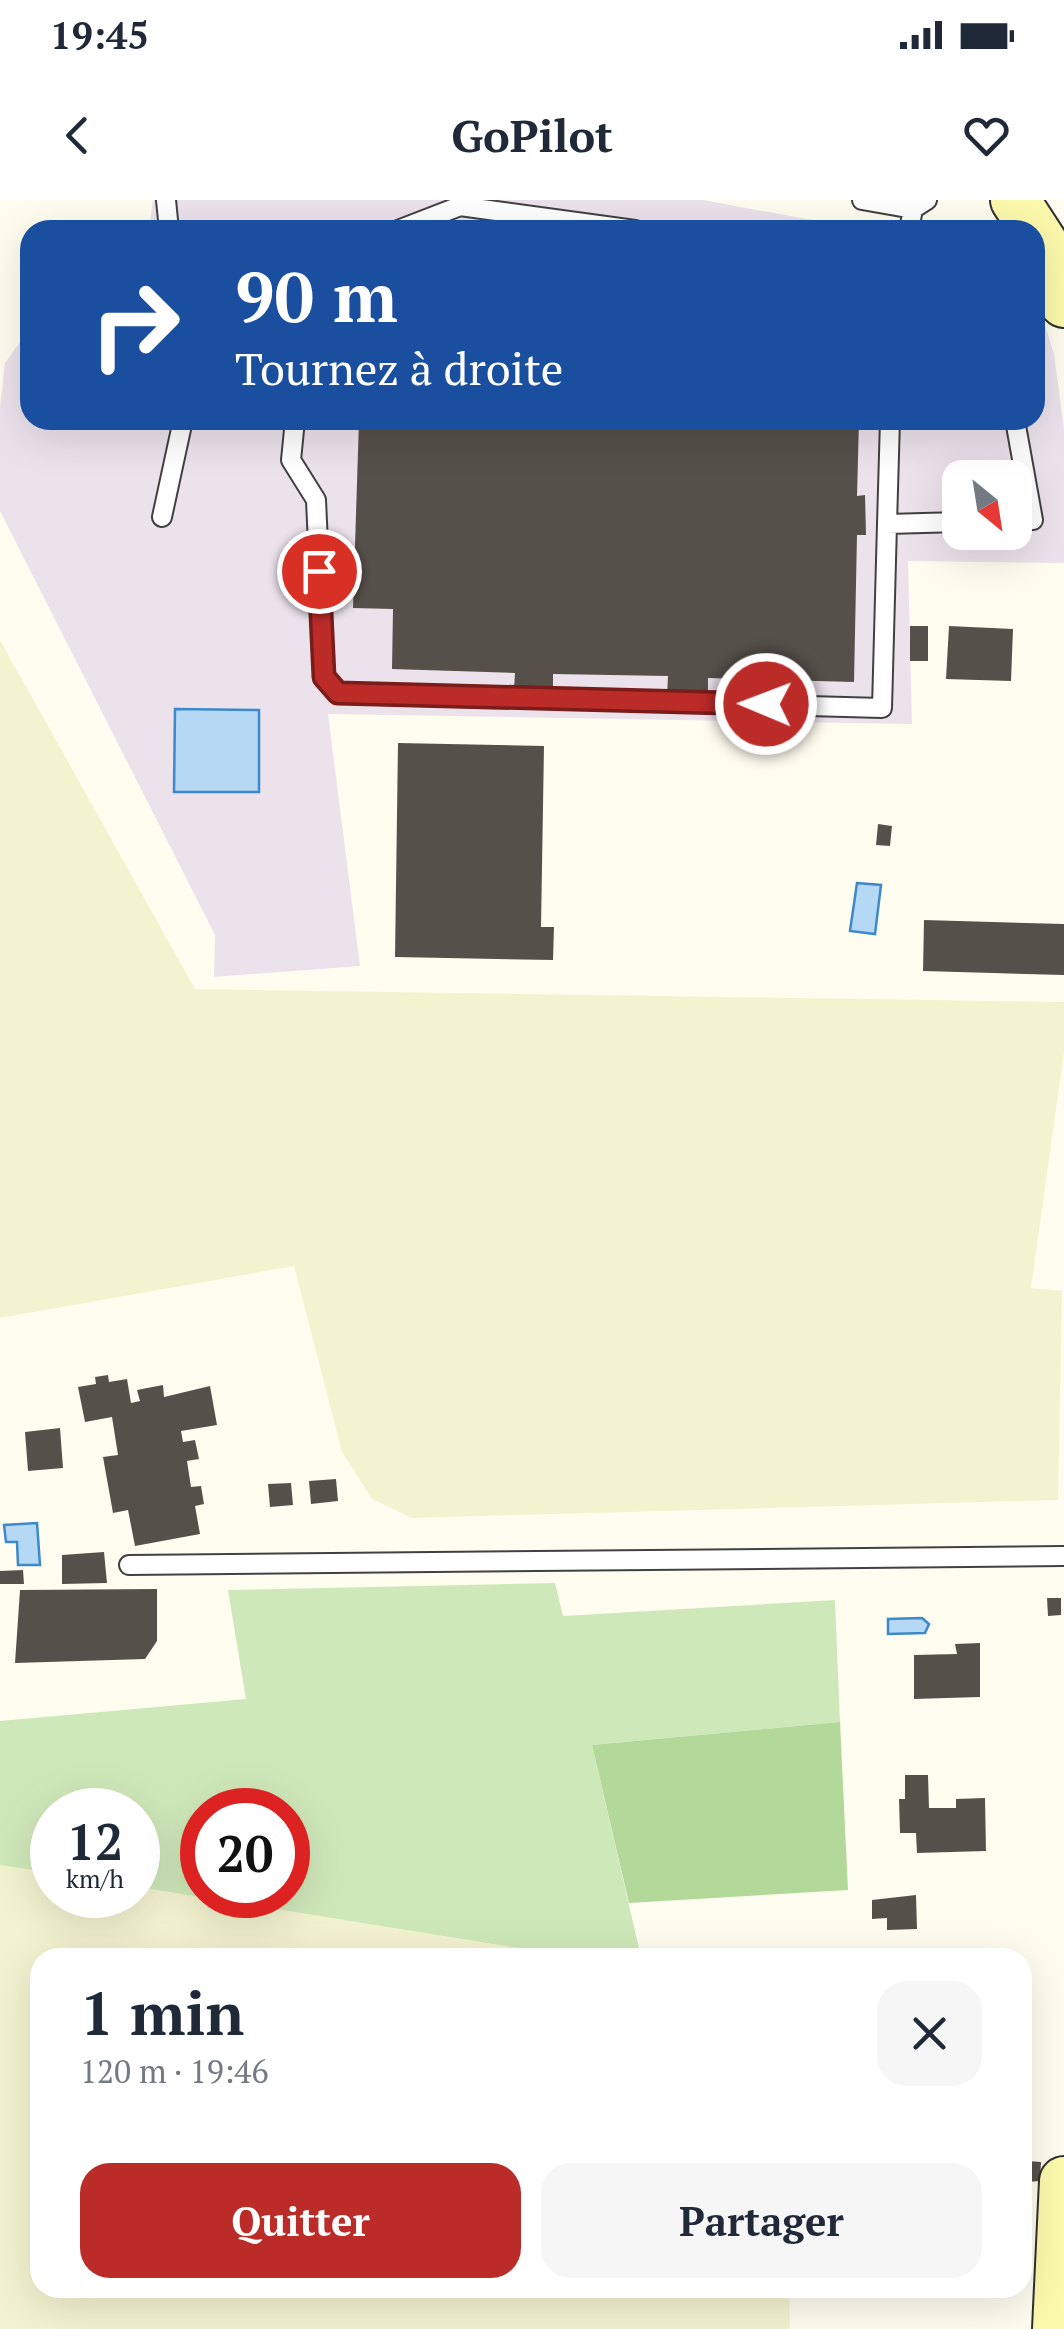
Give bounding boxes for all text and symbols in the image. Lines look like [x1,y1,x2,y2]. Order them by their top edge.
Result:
text: 19:45 [50,10,149,60]
text: GoPilot [451,105,613,165]
icon: back [50,108,105,163]
icon: heart [959,108,1014,163]
text: 90 m [235,249,398,342]
icon: right [70,260,200,390]
text: Tournez à droite [235,338,563,398]
north arrow [942,460,1032,550]
map controls [942,460,1032,550]
pin [277,529,362,614]
icon: arrive [292,544,347,599]
position arrow [714,652,818,756]
speed limit sign: 20 [180,1788,310,1918]
text: 12 [67,1808,123,1874]
text: km/h [66,1862,124,1895]
text: 1 min [80,1973,244,2052]
button: close [877,1981,982,2086]
text: 120 m · 19:46 [80,2050,268,2092]
button: Quitter [80,2163,521,2278]
button: Partager [541,2163,982,2278]

